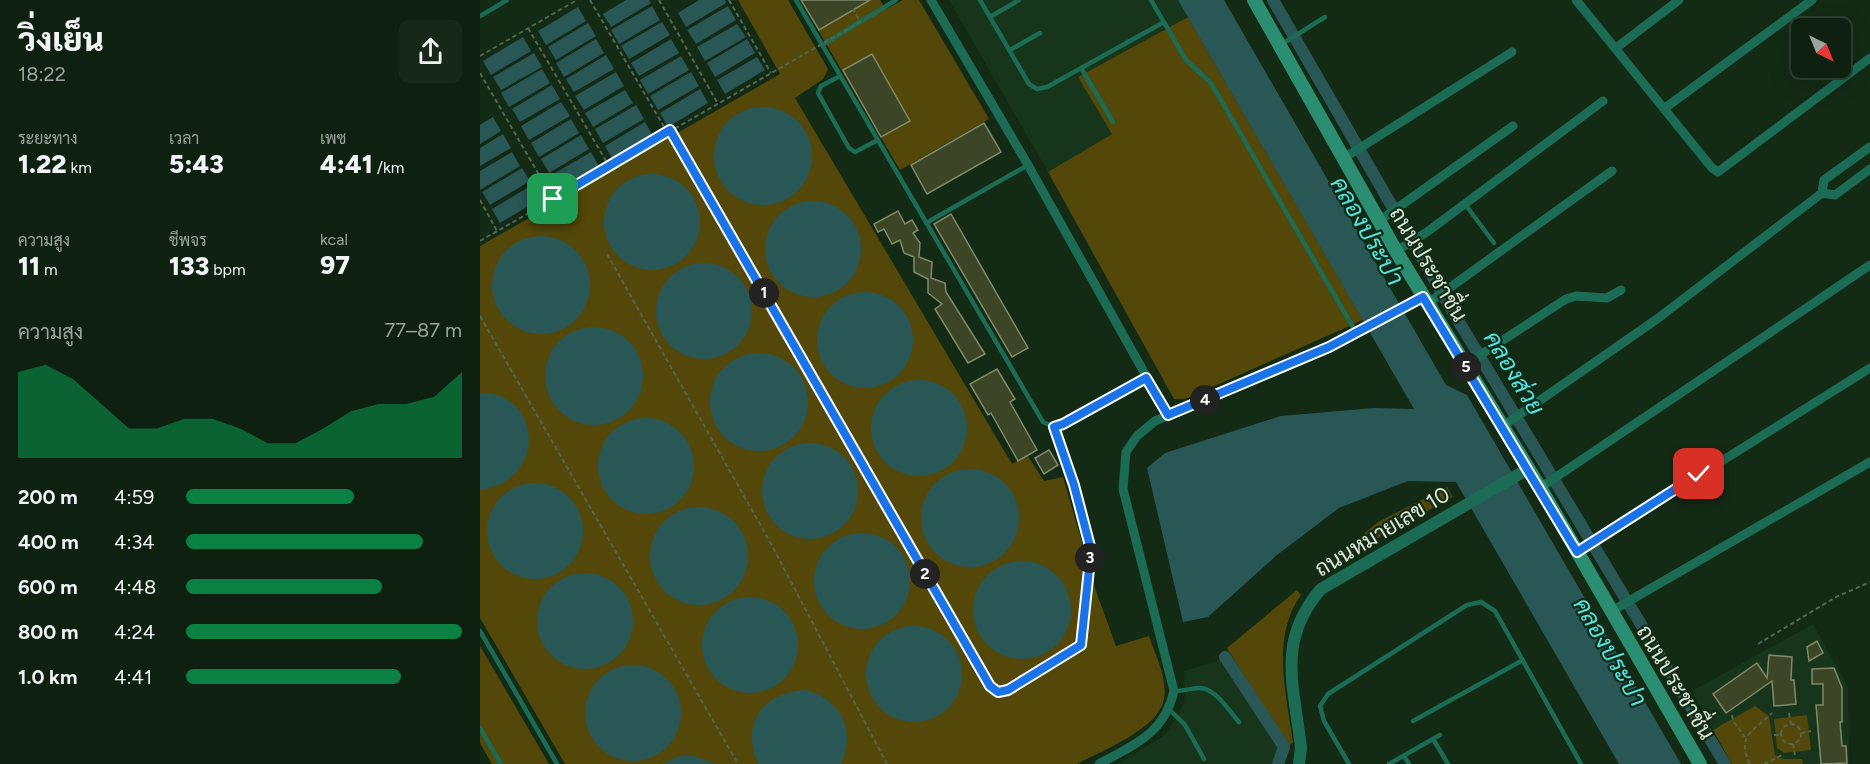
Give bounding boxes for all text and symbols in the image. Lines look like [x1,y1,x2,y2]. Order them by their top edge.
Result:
north arrow [1791,18,1851,78]
map controls [1791,18,1851,78]
text: วิ่งเย็น [18,20,104,59]
button: share [399,20,462,83]
text: 18:22 [18,62,66,86]
text: ระยะทาง [18,129,78,148]
text: เวลา [169,129,199,148]
text: เพซ [320,129,346,148]
text: 1.22 [18,148,67,180]
text: 5:43 [169,148,224,180]
text: 4:41 [320,148,373,180]
text: km [67,158,92,177]
text: /km [373,158,404,177]
water label: คลองประปา [1325,171,1410,290]
pin [527,173,578,224]
icon: arrive [536,182,569,215]
street label: ถนนประชาชื่น [1384,199,1478,326]
text: kcal [320,230,348,249]
text: ความสูง [18,231,70,250]
text: ชีพจร [169,231,207,250]
text: 97 [320,249,350,281]
text: 11 [18,250,40,282]
text: 133 [169,250,209,282]
text: m [40,260,58,279]
text: bpm [209,260,246,279]
pin: 1 [749,278,779,308]
text: 1 [761,283,767,302]
text: 77–87 m [385,318,462,342]
text: ความสูง [18,320,83,344]
water label: คลองส่วย [1478,325,1551,420]
pin: 5 [1451,352,1481,382]
text: 5 [1461,357,1471,376]
pin: 4 [1190,385,1220,415]
text: 4 [1200,390,1210,409]
pin [1673,448,1724,499]
icon: check [1682,457,1715,490]
street label: ถนนหมายเลข 10 [1310,480,1455,582]
text: 200 m [18,485,78,509]
text: 4:59 [114,485,154,509]
text: 400 m [18,530,79,554]
text: 4:34 [114,530,155,554]
pin: 3 [1075,543,1105,573]
text: 3 [1086,548,1094,567]
pin: 2 [910,559,940,589]
text: 2 [920,564,930,583]
text: 600 m [18,575,78,599]
text: 4:48 [114,575,156,599]
water label: คลองประปา [1568,592,1653,711]
street label: ถนนประชาชื่น [1631,617,1725,744]
text: 800 m [18,620,78,644]
text: 4:24 [114,620,155,644]
text: 1.0 km [18,665,77,689]
text: 4:41 [114,665,152,689]

